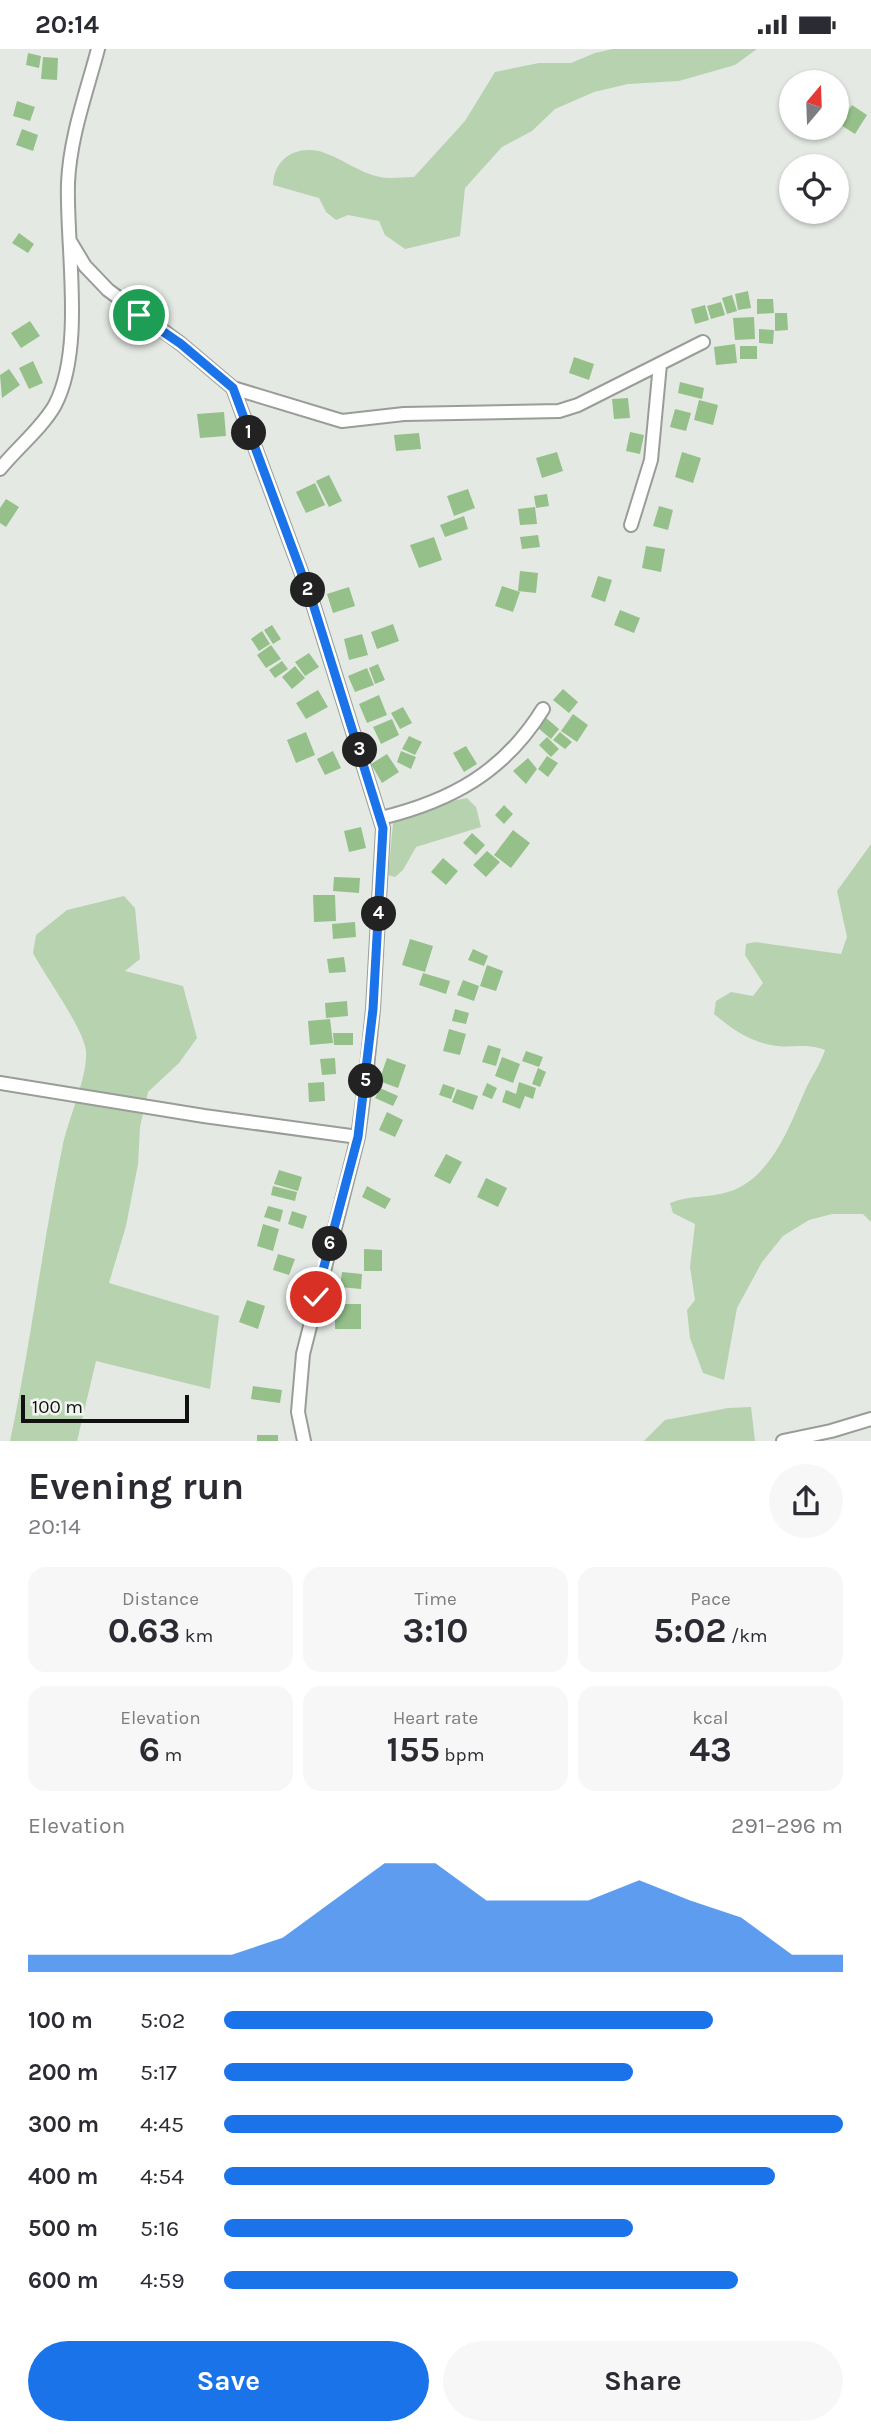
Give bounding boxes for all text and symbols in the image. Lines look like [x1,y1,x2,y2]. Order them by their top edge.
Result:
text: 20:14 [35,9,99,40]
north arrow [779,70,849,140]
map controls [779,70,849,224]
button: locate [779,154,849,224]
pin [109,285,169,345]
icon: arrive [120,296,158,334]
pin: 1 [232,415,266,451]
text: 1 [245,421,252,443]
pin: 2 [290,573,326,607]
text: 2 [302,578,313,600]
pin: 3 [342,733,378,767]
text: 3 [354,738,365,760]
pin: 4 [362,897,396,931]
text: 4 [373,902,384,924]
pin: 5 [348,1063,384,1099]
text: 5 [360,1069,371,1091]
pin: 6 [312,1227,348,1261]
text: 6 [324,1232,335,1254]
pin [286,1267,346,1327]
icon: check [297,1278,335,1316]
scale bar [21,1392,189,1424]
text: 100 m [32,1396,83,1418]
text: Evening run [28,1464,244,1509]
button: share [769,1464,843,1538]
text: 20:14 [28,1513,81,1540]
text: Distance [122,1588,199,1610]
text: Time [414,1588,457,1610]
text: Pace [690,1588,731,1610]
text: 0.63 [108,1610,180,1651]
text: 3:10 [403,1610,468,1651]
text: 5:02 [653,1610,726,1651]
text: km [180,1625,213,1647]
text: /km [726,1625,768,1647]
text: Elevation [120,1707,201,1729]
text: Heart rate [393,1707,478,1729]
text: kcal [692,1707,729,1729]
text: 6 [139,1729,160,1770]
text: 155 [387,1729,440,1770]
text: 43 [689,1729,732,1770]
text: m [160,1744,182,1766]
text: bpm [440,1744,484,1766]
text: Elevation [28,1812,125,1839]
text: 291–296 m [731,1812,843,1839]
text: 100 m [28,2007,93,2034]
text: 5:02 [140,2007,185,2034]
text: 200 m [28,2059,99,2086]
text: 5:17 [140,2059,177,2086]
text: 300 m [28,2111,99,2138]
text: 4:45 [140,2111,184,2138]
text: 400 m [28,2163,98,2190]
text: 4:54 [140,2163,184,2190]
text: 500 m [28,2215,98,2242]
text: 5:16 [140,2215,179,2242]
text: 600 m [28,2267,99,2294]
text: 4:59 [140,2267,184,2294]
button: Save [28,2341,429,2421]
button: Share [443,2341,843,2421]

